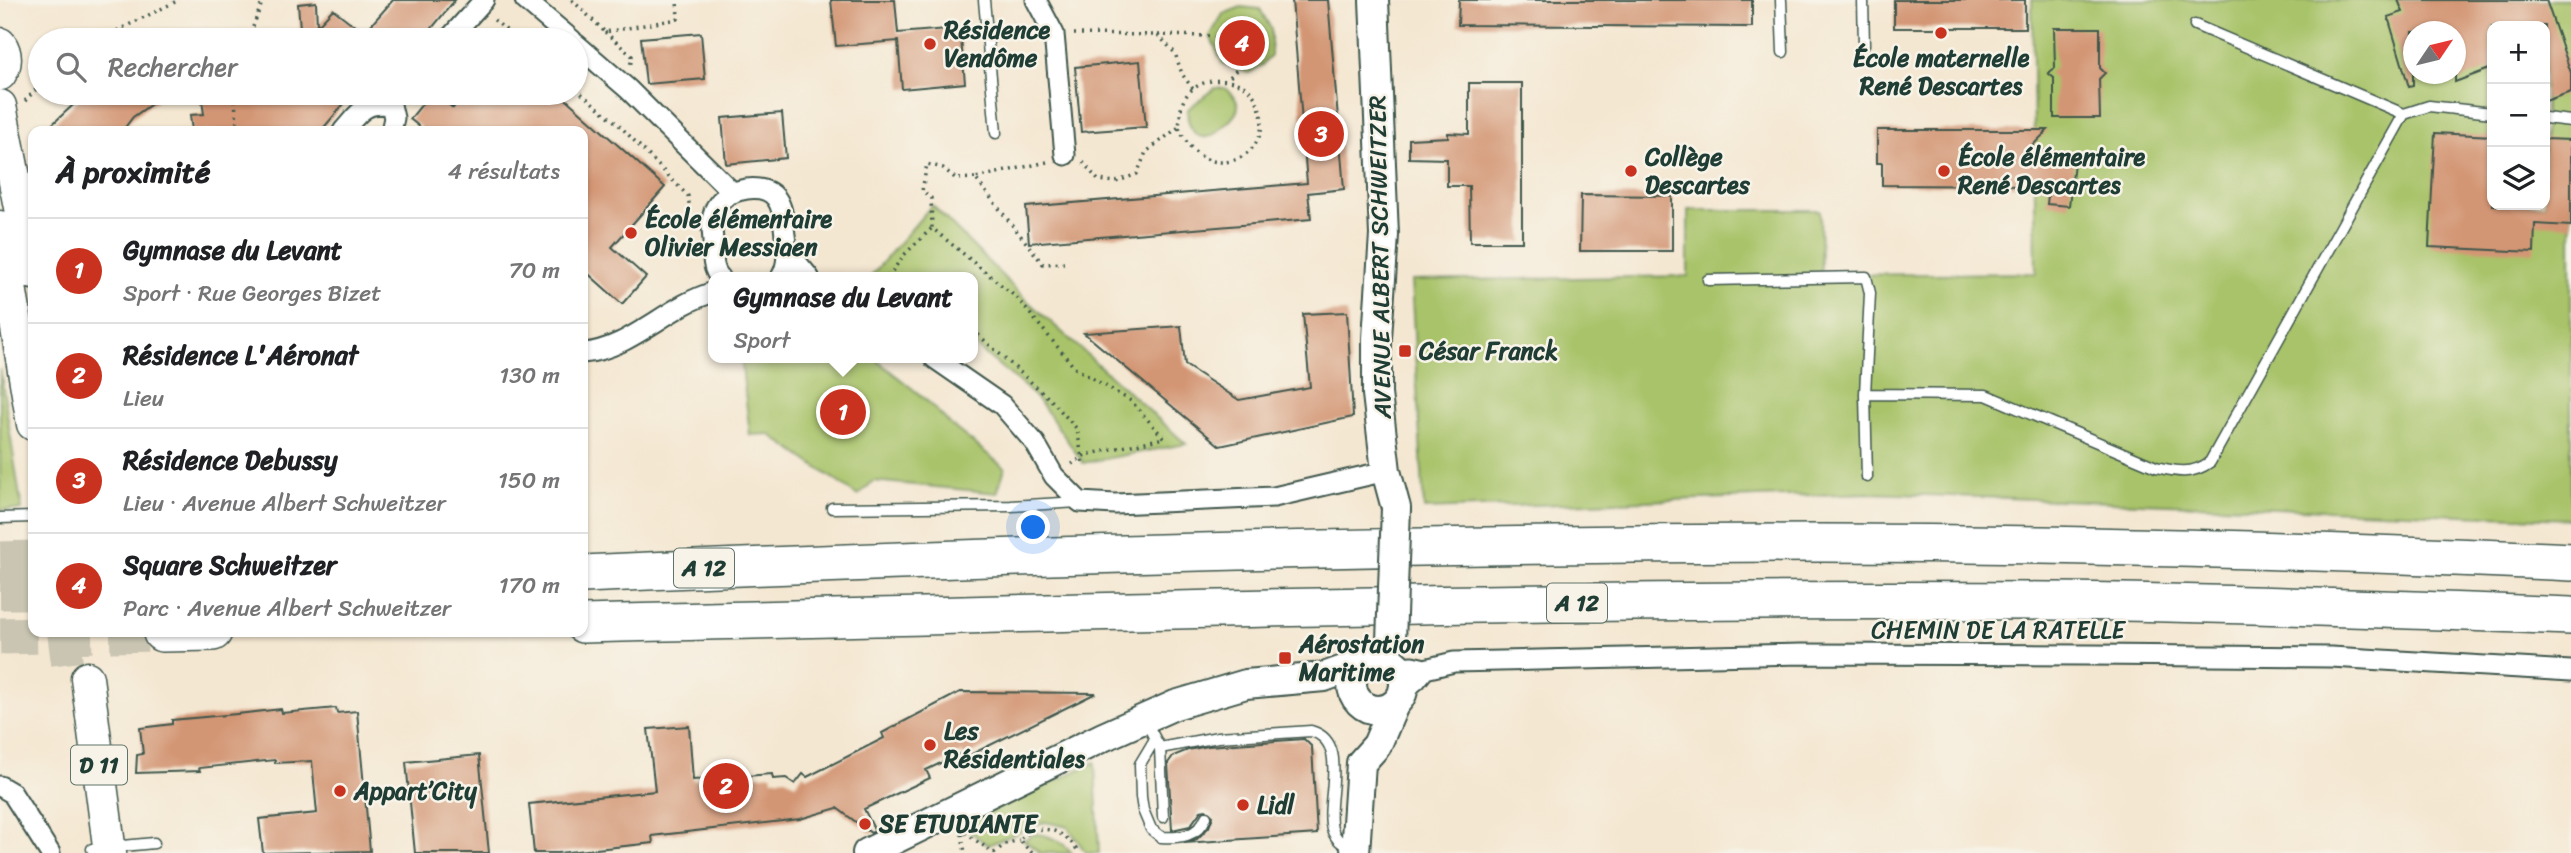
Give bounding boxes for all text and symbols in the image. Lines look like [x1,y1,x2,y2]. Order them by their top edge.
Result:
place label: Résidence Vendôme [943,9,1051,79]
pin: 4 [1219,17,1265,69]
north arrow [2403,21,2466,84]
map controls [2487,21,2550,210]
button: + [2487,21,2550,84]
marker: École maternelle René Descartes [1933,25,1949,41]
search box [28,28,588,105]
marker: Résidence Vendôme [922,36,938,52]
place label: École maternelle René Descartes [1853,37,2030,107]
text: Rechercher [108,44,238,90]
icon: search [52,48,90,86]
button: − [2487,84,2550,147]
street label: AVENUE ALBERT SCHWEITZER [1356,94,1404,420]
pin: 3 [1298,108,1344,160]
place label: Collège Descartes [1644,136,1751,206]
place label: École élémentaire René Descartes [1957,136,2146,206]
text: À proximité [56,145,210,199]
button: layers [2487,147,2550,210]
text: 4 résultats [448,151,560,192]
marker: Collège Descartes [1623,163,1639,179]
marker: École élémentaire René Descartes [1936,163,1952,179]
place label: École élémentaire Olivier Messiaen [645,198,833,268]
marker: École élémentaire Olivier Messiaen [623,225,639,241]
text: Gymnase du Levant [123,227,342,273]
text: 1 [74,250,84,291]
text: 70 m [509,250,560,291]
popup [708,272,978,363]
text: Sport · Rue Georges Bizet [123,273,381,314]
text: Gymnase du Levant [733,274,953,320]
text: Sport [733,320,790,361]
place label: César Franck [1418,330,1558,372]
text: Résidence L'Aéronat [123,332,358,378]
marker: César Franck [1397,343,1413,359]
text: 2 [72,355,86,396]
text: 130 m [499,355,560,396]
text: Lieu [123,378,164,419]
pin: 1 [820,386,866,438]
text: Résidence Debussy [123,437,338,483]
text: 3 [73,460,85,501]
text: 150 m [498,460,560,501]
text: Lieu · Avenue Albert Schweitzer [123,483,446,524]
your location [1016,510,1050,544]
text: Square Schweitzer [123,542,336,588]
road number: A 12 [674,548,734,588]
text: 4 [72,565,86,606]
text: 170 m [499,565,560,606]
road number: A 12 [1547,583,1607,622]
text: Parc · Avenue Albert Schweitzer [123,588,451,629]
street label: CHEMIN DE LA RATELLE [1871,609,2127,651]
place label: Aérostation Maritime [1298,623,1424,693]
marker: Aérostation Maritime [1277,650,1293,666]
place label: Les Résidentiales [943,710,1086,780]
marker: Les Résidentiales [922,737,938,753]
road number: D 11 [71,746,127,785]
pin: 2 [703,760,749,812]
place label: Appart’City [353,770,477,812]
marker: Appart’City [332,783,348,799]
place label: Lidl [1257,784,1295,826]
marker: Lidl [1235,797,1251,813]
place label: SE ETUDIANTE [878,803,1039,845]
marker: SE ETUDIANTE [857,816,873,832]

